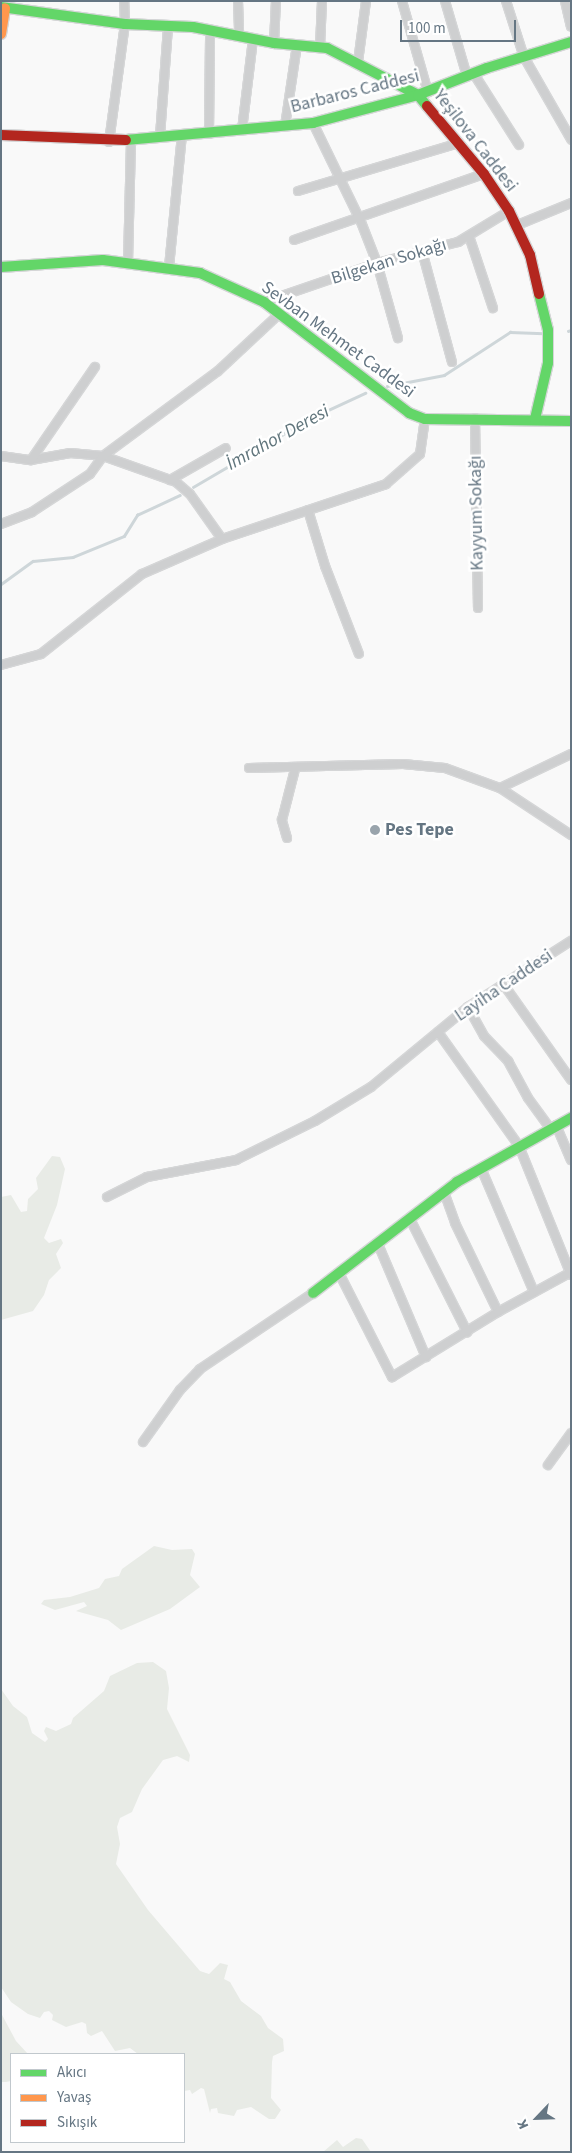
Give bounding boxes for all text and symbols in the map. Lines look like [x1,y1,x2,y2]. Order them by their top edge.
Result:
scale bar [402,10,518,42]
text: 100 m [408,18,446,39]
street label: Barbaros Caddesi [288,66,422,118]
street label: Yeşilova Caddesi [428,86,522,196]
street label: Bilgekan Sokağı [329,234,449,290]
street label: Sevban Mehmet Caddesi [257,277,419,403]
water label: İmrahor Deresi [222,400,334,476]
street label: Kayyum Sokağı [465,455,489,571]
place label: Pes Tepe [385,819,454,841]
marker: Pes Tepe [369,824,381,836]
street label: Layiha Caddesi [451,945,557,1027]
legend [10,2053,185,2143]
text: Akıcı [57,2062,87,2083]
text: Yavaş [57,2087,91,2108]
north arrow [512,2093,562,2143]
text: Sıkışık [57,2112,97,2133]
text: K [512,2116,534,2132]

